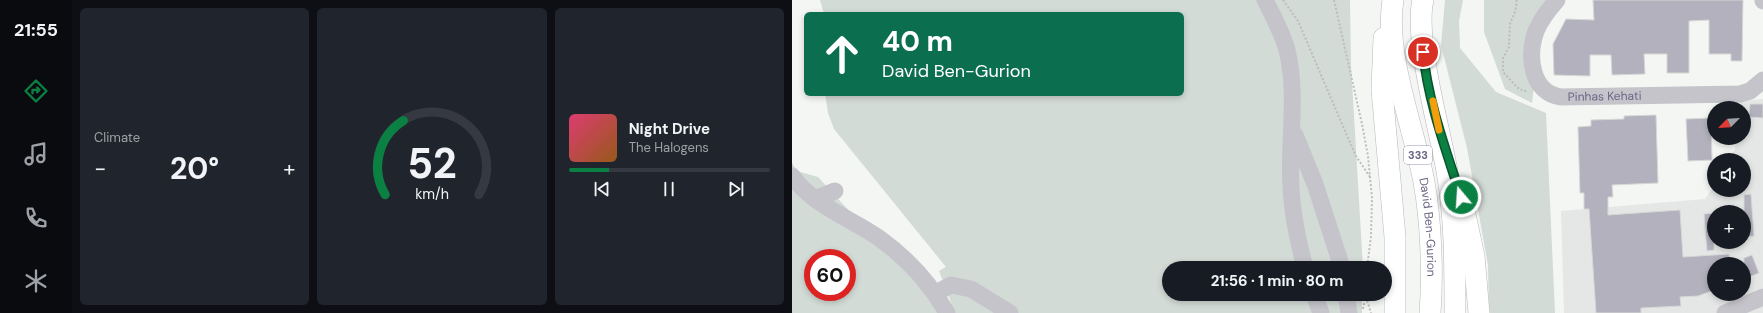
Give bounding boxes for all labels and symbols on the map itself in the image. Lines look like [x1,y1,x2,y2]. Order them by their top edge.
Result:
pin [1406,35,1440,69]
street label: Pinhas Kehati [1568,88,1642,105]
north arrow [1707,101,1751,145]
road number: 333 [1404,146,1432,164]
street label: David Ben-Gurion [1415,176,1439,277]
position arrow [1440,176,1482,218]
speed limit sign: 60 [804,249,856,301]

